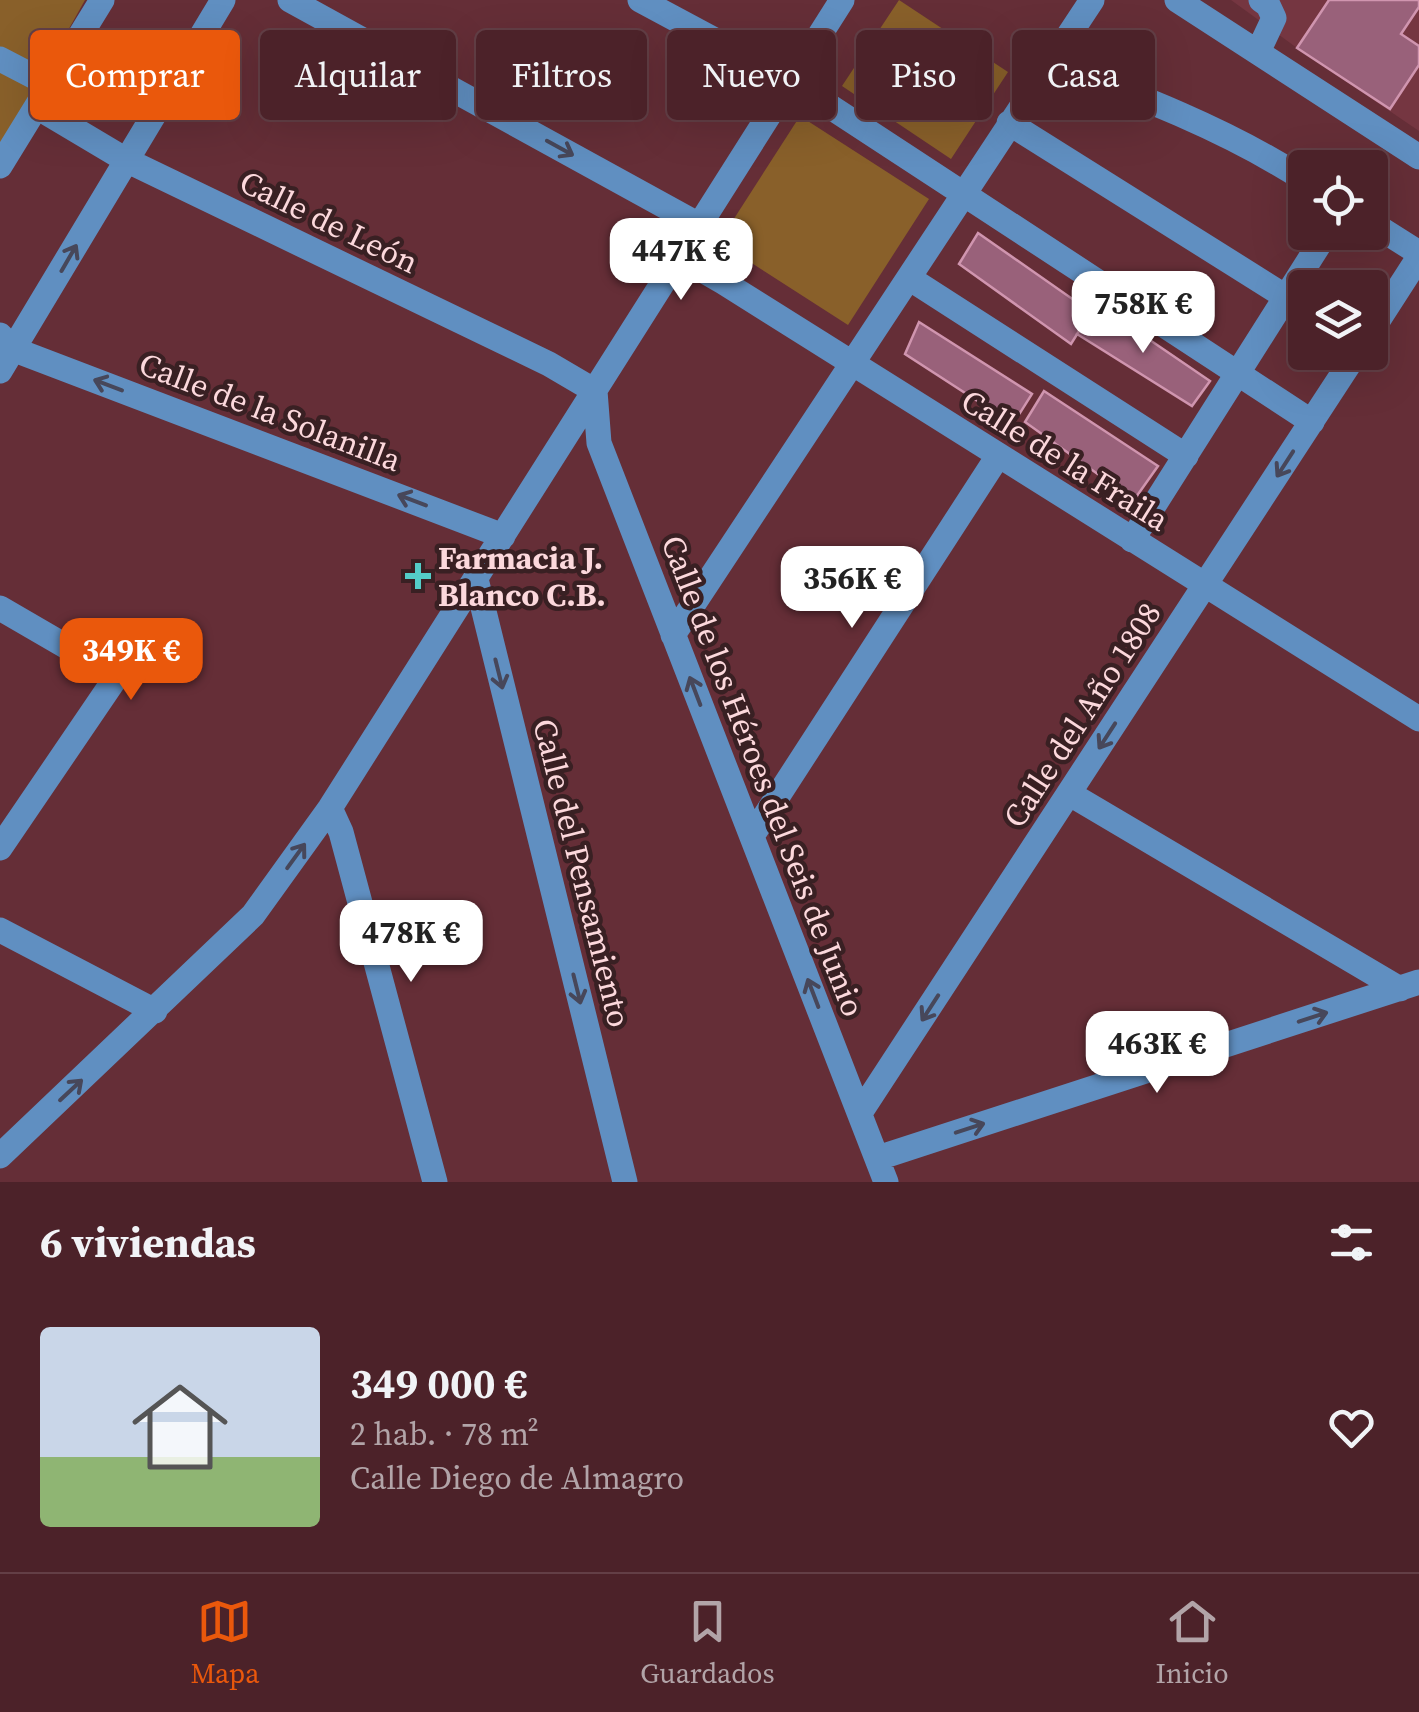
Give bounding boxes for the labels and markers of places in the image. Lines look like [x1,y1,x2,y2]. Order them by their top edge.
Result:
pin: 447K € [600,218,762,303]
pin: 758K € [1062,271,1224,356]
place label: Farmacia J. Blanco C.B. [438,536,606,617]
pin: 356K € [771,546,933,631]
marker: Farmacia J. Blanco C.B. [407,565,429,587]
pin: 349K € [50,618,212,703]
pin: 478K € [330,900,492,985]
pin: 463K € [1076,1011,1238,1096]

